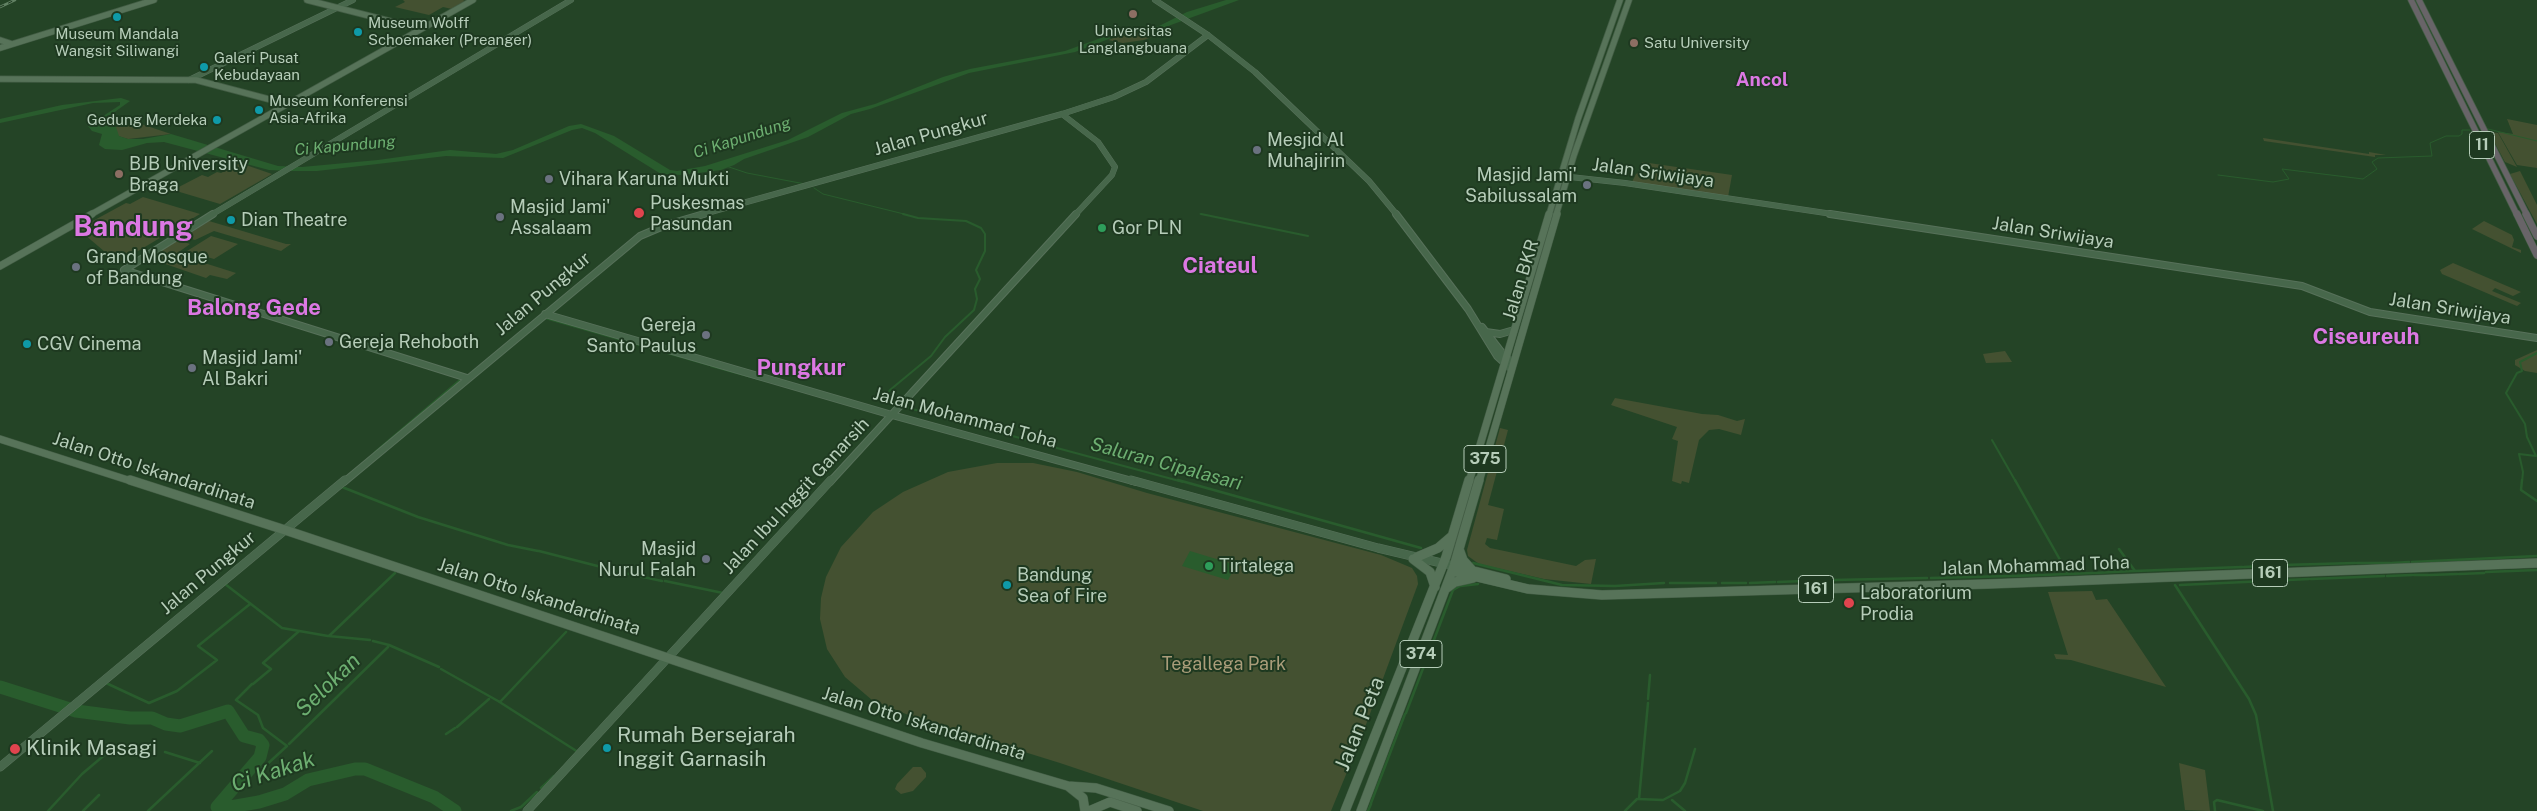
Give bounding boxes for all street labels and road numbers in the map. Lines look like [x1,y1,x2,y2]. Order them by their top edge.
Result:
street label: Jalan Pungkur [871,107,991,161]
road number: 11 [2470,132,2494,158]
street label: Jalan Sriwijaya [1591,154,1715,192]
street label: Jalan Sriwijaya [1991,213,2115,253]
street label: Jalan BKR [1498,237,1544,323]
street label: Jalan Pungkur [491,248,595,340]
street label: Jalan Sriwijaya [2388,289,2512,329]
street label: Jalan Mohammad Toha [871,383,1059,453]
street label: Jalan Ibu Inggit Ganarsih [718,413,874,579]
street label: Jalan Otto Iskandardinata [50,428,258,514]
road number: 375 [1464,446,1506,472]
street label: Jalan Pungkur [156,527,260,619]
street label: Jalan Mohammad Toha [1940,552,2130,580]
street label: Jalan Otto Iskandardinata [435,554,643,640]
road number: 161 [2252,560,2288,586]
road number: 161 [1798,576,1834,602]
road number: 374 [1400,641,1442,668]
street label: Jalan Peta [1330,673,1390,775]
street label: Jalan Otto Iskandardinata [820,683,1028,765]

